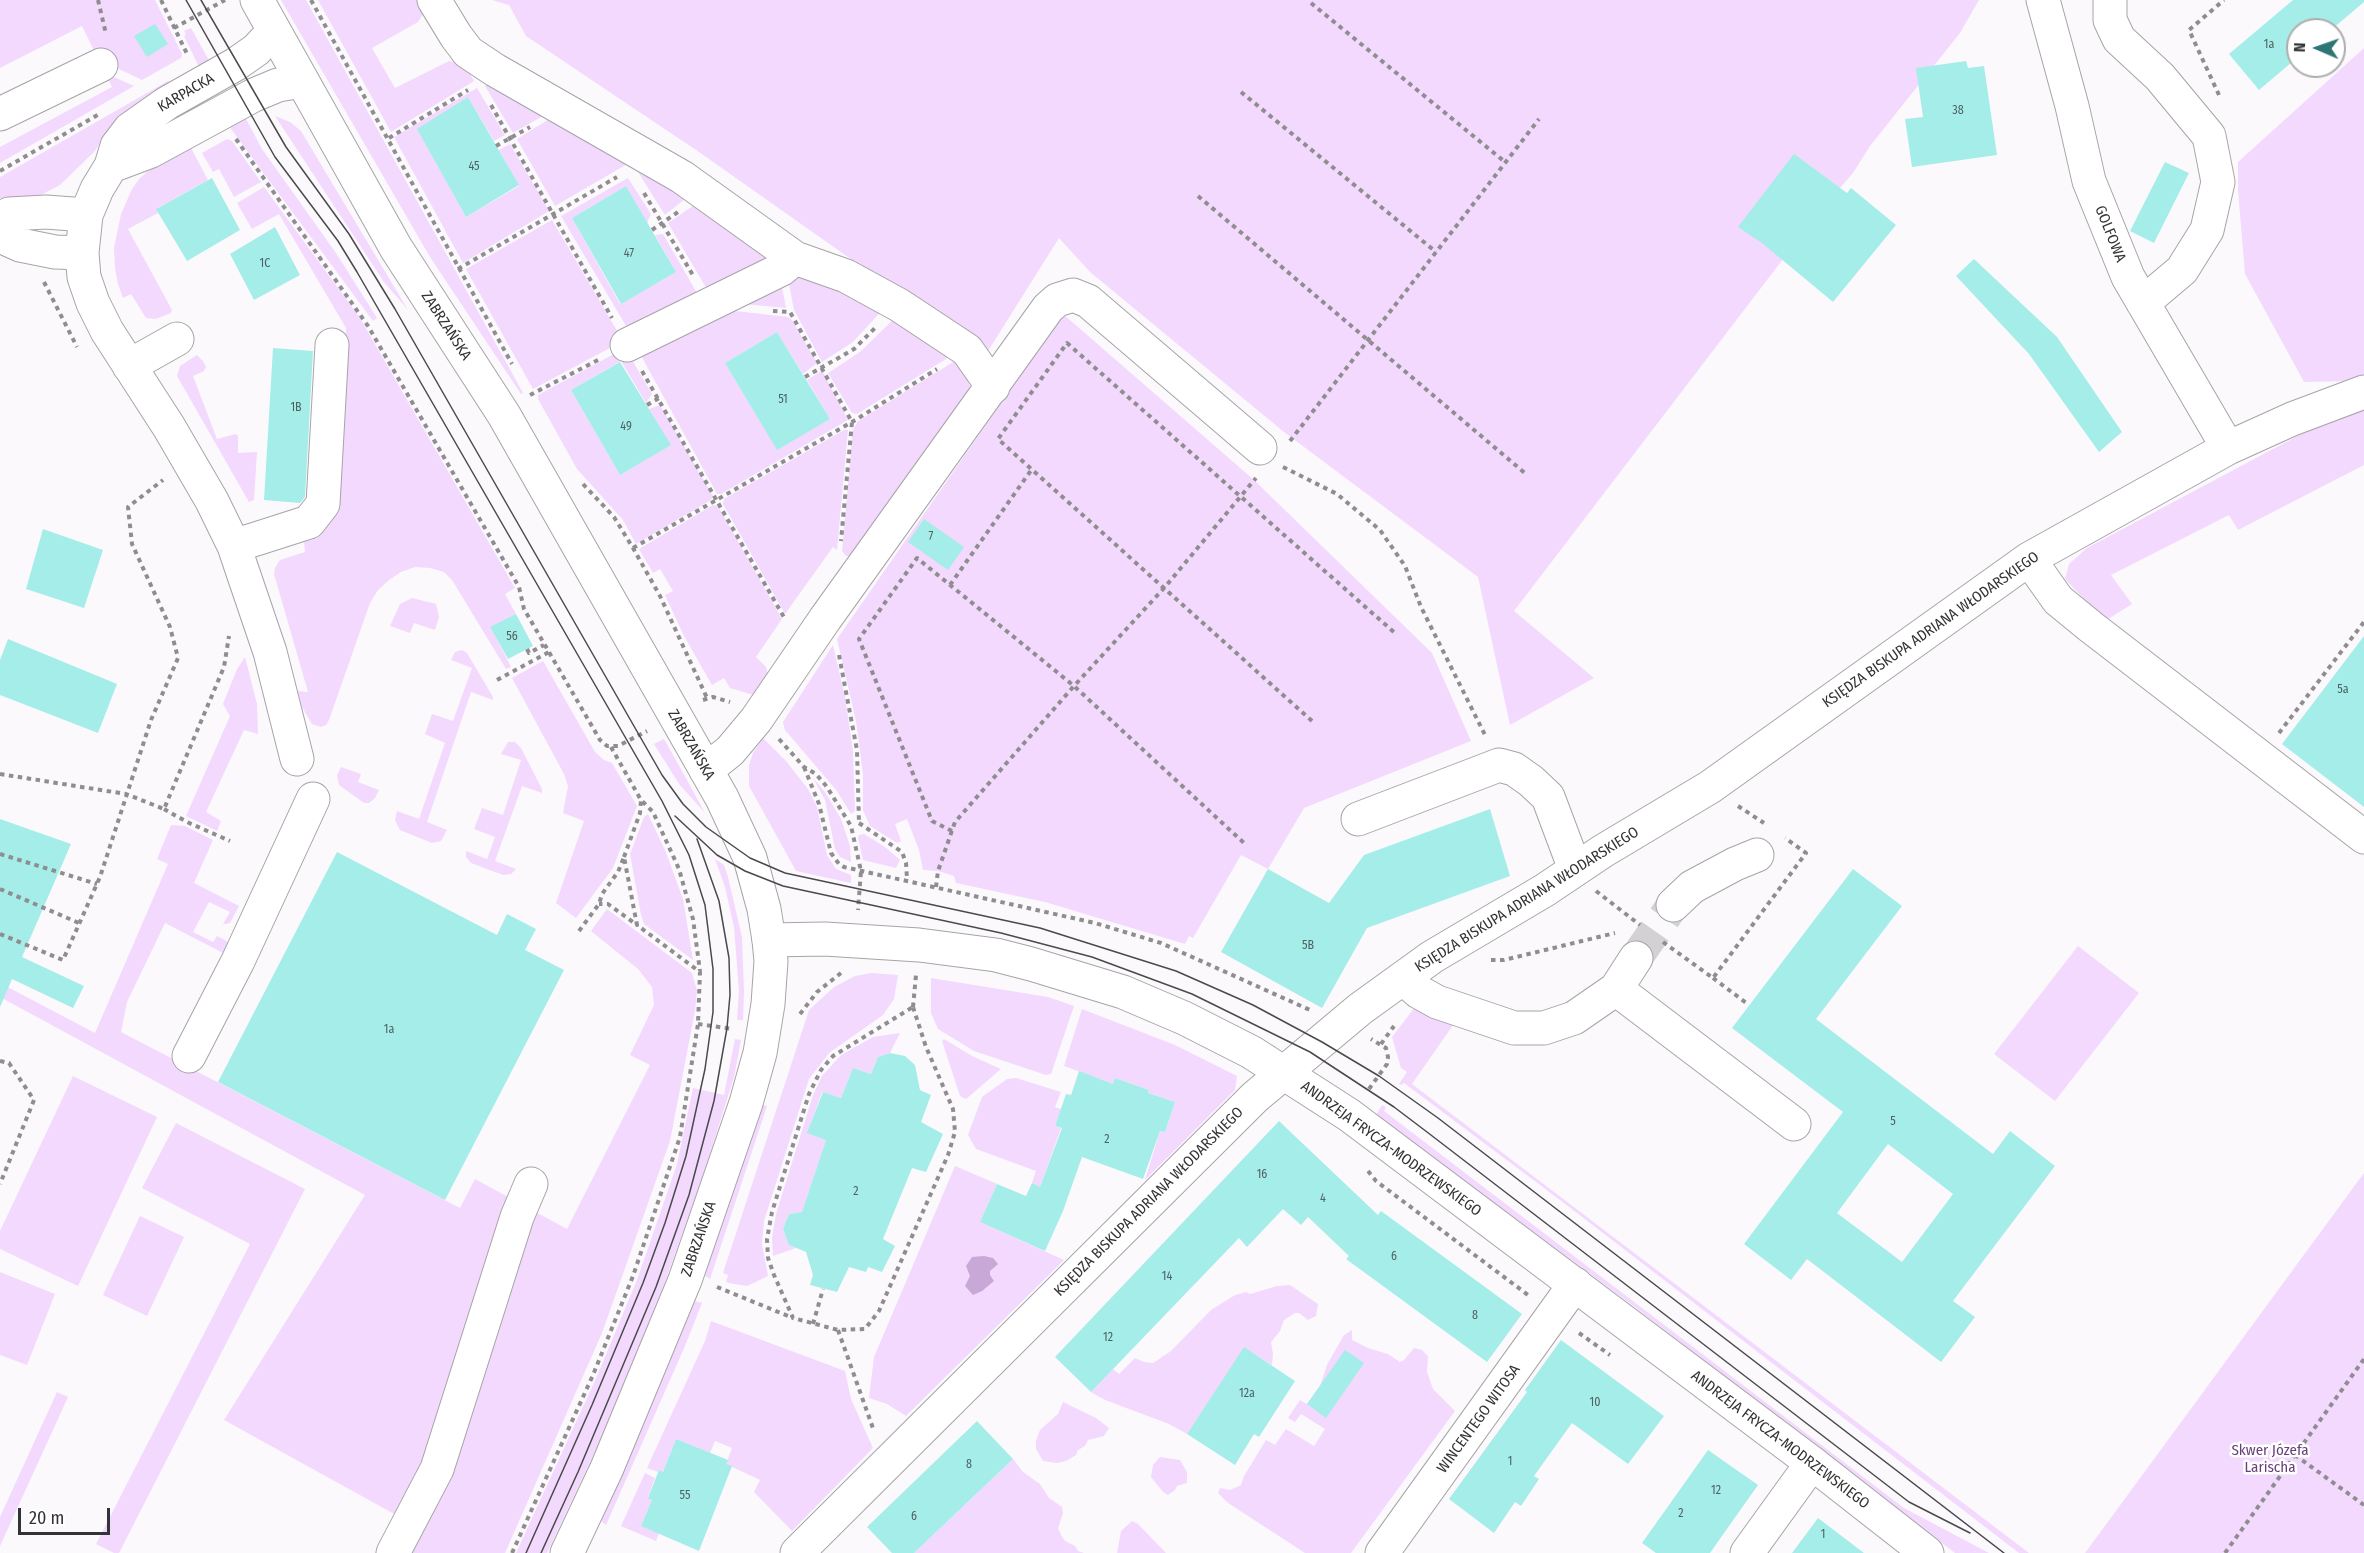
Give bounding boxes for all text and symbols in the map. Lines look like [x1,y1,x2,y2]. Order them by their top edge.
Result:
north arrow [2286,18,2346,78]
house number: 1a [2264,38,2274,52]
text: N [2290,42,2309,53]
street label: KARPACKA [155,70,217,116]
house number: 38 [1952,104,1964,118]
house number: 45 [468,160,480,174]
street label: GOLFOWA [2091,203,2129,265]
house number: 47 [624,247,634,261]
house number: 1C [260,257,270,271]
street label: ZABRZAŃSKA [417,288,475,364]
house number: 51 [778,393,788,407]
house number: 1B [290,401,302,415]
house number: 49 [620,420,632,434]
house number: 7 [929,530,933,544]
street label: KSIĘDZA BISKUPA ADRIANA WŁODARSKIEGO [1819,548,2043,712]
house number: 56 [506,630,518,644]
house number: 5a [2337,683,2349,697]
street label: ZABRZAŃSKA [664,706,718,784]
street label: KSIĘDZA BISKUPA ADRIANA WŁODARSKIEGO [1412,823,1642,977]
house number: 5B [1302,939,1314,953]
house number: 1a [384,1023,394,1037]
street label: ANDRZEJA FRYCZA-MODRZEWSKIEGO [1297,1077,1485,1221]
street label: KSIĘDZA BISKUPA ADRIANA WŁODARSKIEGO [1051,1104,1247,1300]
house number: 5 [1890,1115,1896,1129]
house number: 2 [1104,1133,1110,1147]
house number: 16 [1257,1168,1267,1182]
house number: 2 [853,1185,859,1199]
house number: 4 [1320,1192,1326,1206]
street label: ZABRZAŃSKA [678,1199,720,1279]
house number: 6 [1391,1250,1397,1264]
house number: 14 [1162,1270,1172,1284]
house number: 8 [1472,1309,1478,1323]
house number: 12 [1103,1331,1113,1345]
street label: WINCENTEGO WITOSA [1434,1361,1524,1477]
street label: ANDRZEJA FRYCZA-MODRZEWSKIEGO [1687,1367,1873,1513]
house number: 12a [1239,1387,1255,1401]
house number: 10 [1590,1396,1600,1410]
park label: Skwer Józefa Larischa [2231,1442,2309,1477]
house number: 1 [1508,1455,1512,1469]
house number: 8 [966,1458,972,1472]
house number: 12 [1711,1484,1721,1498]
house number: 55 [680,1489,690,1503]
scale bar [21,1496,112,1534]
text: 20 m [29,1507,64,1529]
house number: 2 [1678,1507,1684,1521]
house number: 6 [911,1510,917,1524]
house number: 1 [1821,1528,1825,1542]

